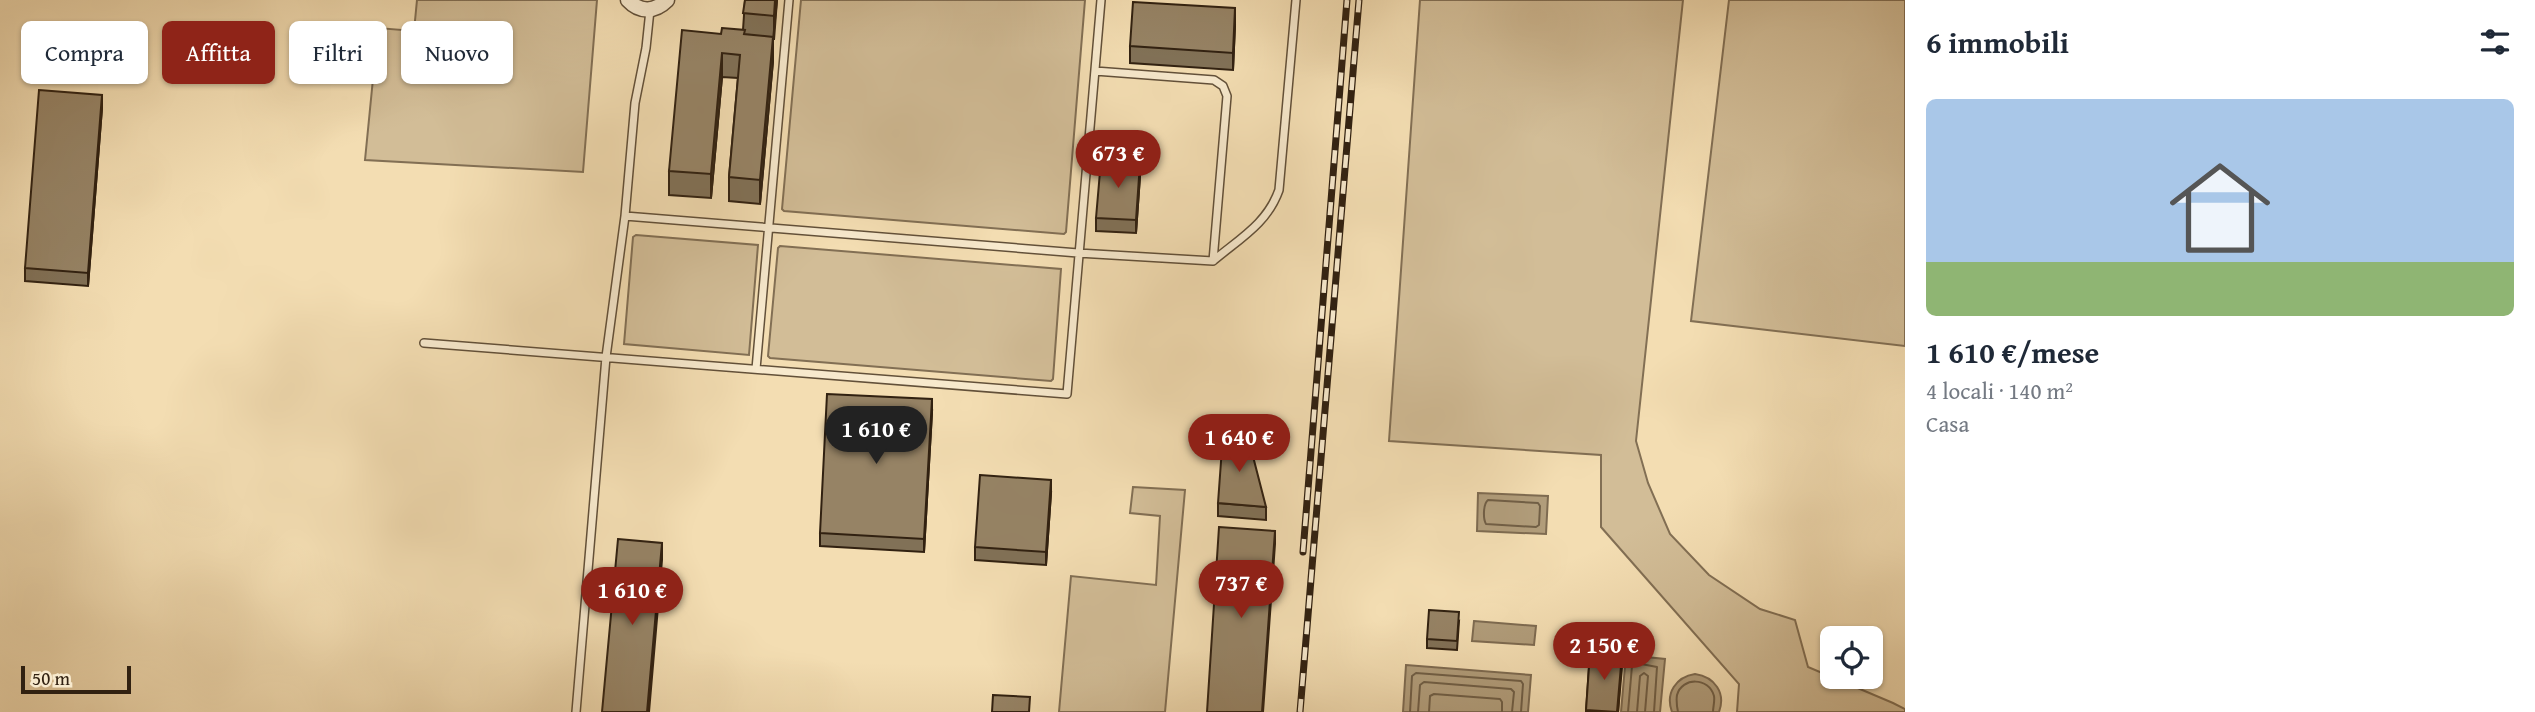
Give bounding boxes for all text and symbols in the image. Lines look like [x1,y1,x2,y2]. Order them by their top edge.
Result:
text: 6 immobili [1926,20,2069,64]
chip: Compra [21,21,148,84]
chip: Affitta [162,21,275,84]
chip: Filtri [289,21,387,84]
chip: Nuovo [401,21,513,84]
icon: filters [2476,23,2514,61]
pin: 673 € [1069,130,1167,190]
text: 673 € [1092,136,1144,169]
icon: home [2157,145,2283,271]
text: 1 610 €/mese [1926,330,2099,374]
text: 4 locali · 140 m² [1926,374,2073,407]
pin: 1 610 € [811,406,941,466]
text: Casa [1926,407,1969,440]
text: 1 610 € [841,412,911,445]
pin: 1 640 € [1174,414,1304,474]
text: 1 640 € [1204,420,1274,453]
pin: 737 € [1192,560,1290,620]
text: 737 € [1215,566,1267,599]
pin: 1 610 € [567,568,697,627]
text: 1 610 € [597,573,667,606]
pin: 2 150 € [1539,622,1669,682]
map controls [1820,626,1883,689]
button: locate [1820,626,1883,689]
text: 2 150 € [1569,628,1639,661]
scale bar [21,663,131,695]
text: 50 m [32,664,70,692]

